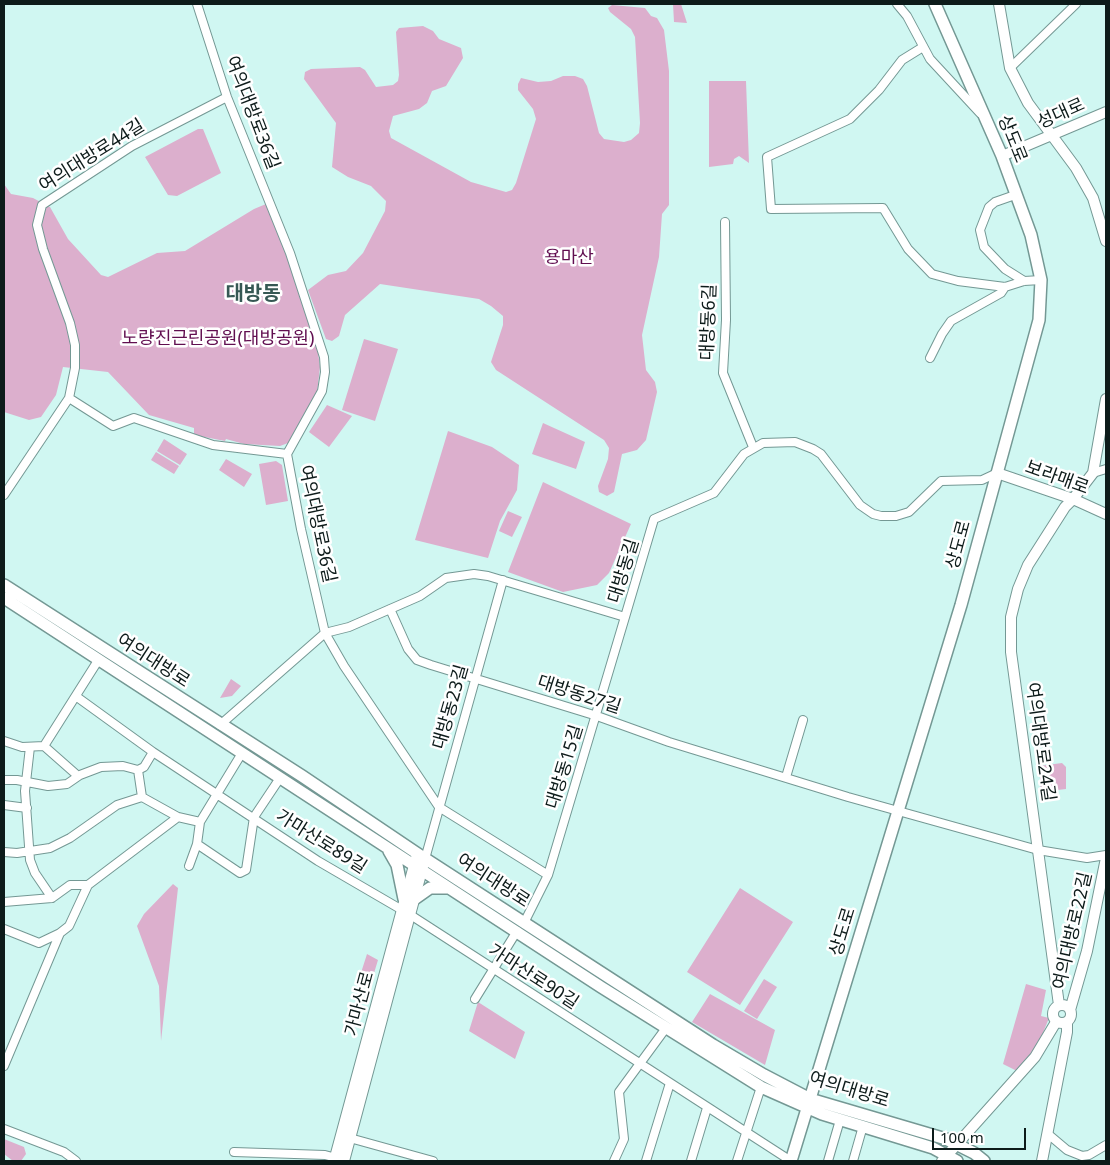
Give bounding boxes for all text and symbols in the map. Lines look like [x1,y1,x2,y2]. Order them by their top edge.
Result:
street label: 여의대방로36길 [220,53,284,173]
street label: 성대로 [1034,94,1088,134]
street label: 상도로 [993,112,1031,166]
street label: 여의대방로44길 [35,115,149,197]
park label: 용마산 [544,247,594,269]
district label: 대방동 [225,282,281,306]
street label: 대방동6길 [697,283,721,361]
park label: 노량진근린공원(대방공원) [122,328,314,350]
street label: 보라매로 [1022,457,1092,499]
street label: 여의대방로36길 [294,463,340,585]
street label: 상도로 [942,518,976,572]
street label: 대방동길 [604,536,644,606]
street label: 여의대방로 [112,629,194,693]
street label: 대방동23길 [429,662,473,752]
street label: 대방동27길 [534,671,624,719]
street label: 여의대방로24길 [1021,681,1059,803]
street label: 대방동15길 [542,722,588,812]
street label: 가마산로89길 [271,805,371,879]
street label: 여의대방로 [452,849,534,913]
street label: 여의대방로22길 [1049,870,1097,992]
street label: 상도로 [825,905,861,959]
street label: 가마산로90길 [484,940,582,1014]
street label: 가마산로 [341,969,379,1039]
street label: 여의대방로 [806,1068,892,1112]
scale bar [935,1118,1029,1150]
text: 100 m [940,1127,984,1147]

